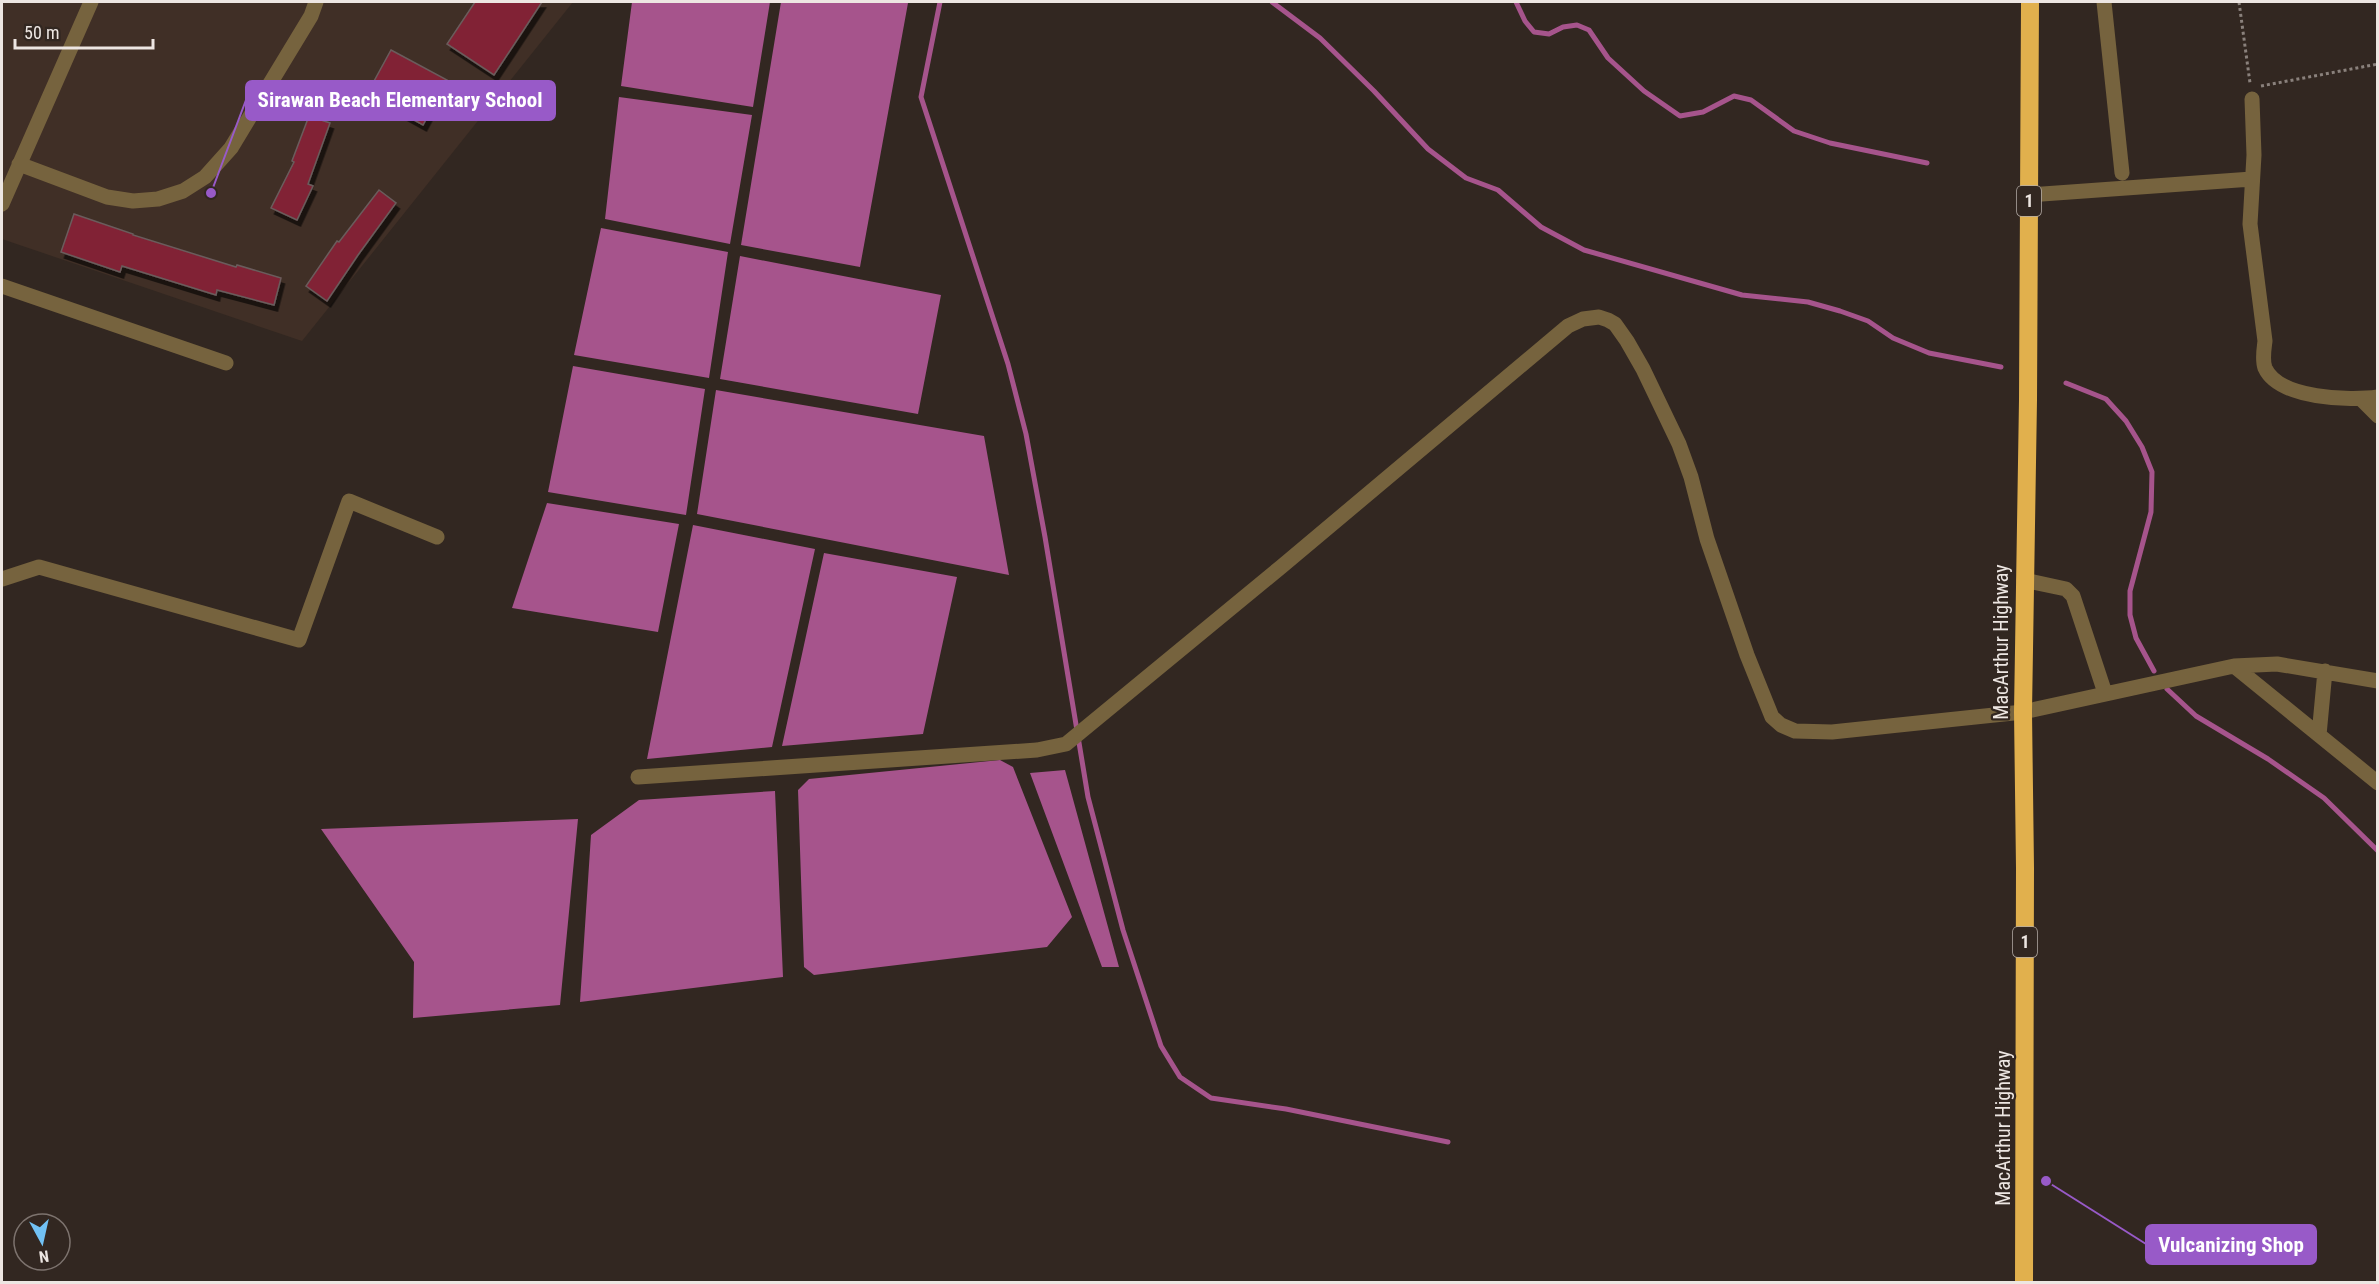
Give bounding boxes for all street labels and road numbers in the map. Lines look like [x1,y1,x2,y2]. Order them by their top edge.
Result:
road number: 1 [2017,186,2041,216]
street label: MacArthur Highway [1989,564,2013,720]
road number: 1 [2013,927,2037,957]
street label: MacArthur Highway [1991,1050,2015,1206]

